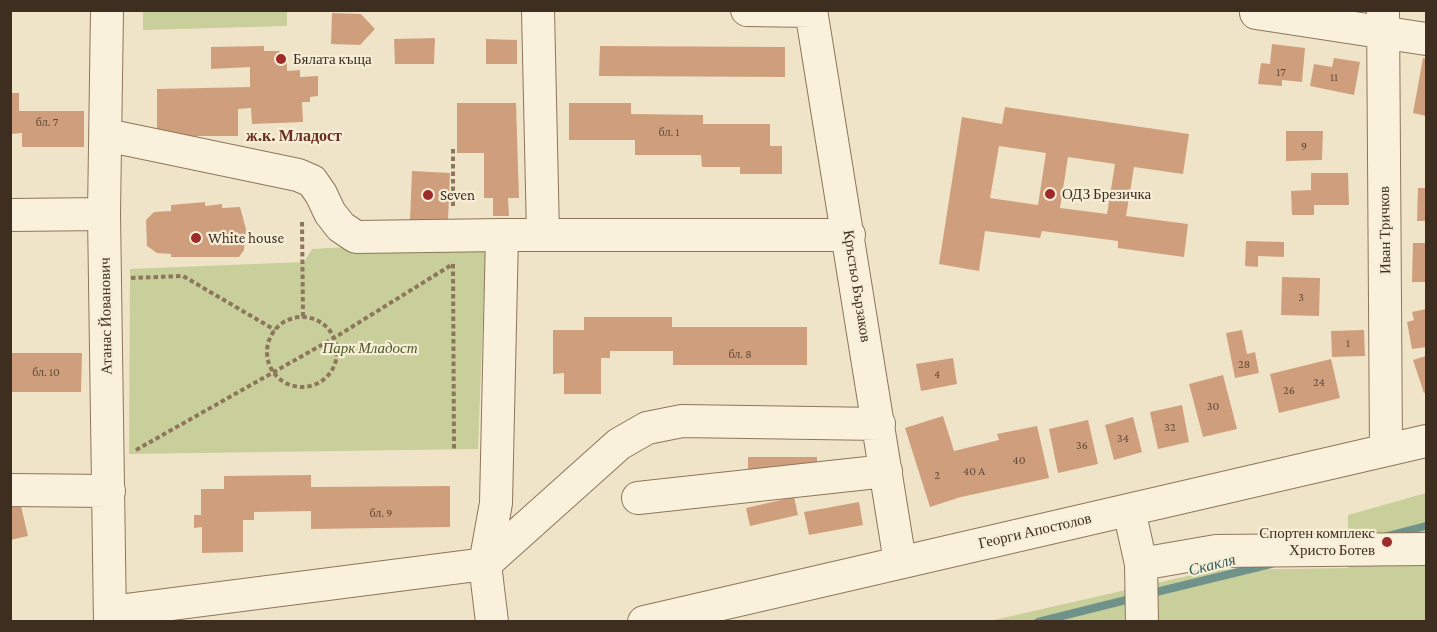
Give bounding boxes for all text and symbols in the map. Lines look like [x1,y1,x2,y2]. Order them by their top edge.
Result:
place label: Бялата къща [293,50,372,68]
marker: Бялата къща [274,52,288,66]
house number: 17 [1276,65,1286,79]
house number: 11 [1330,70,1338,84]
house number: бл. 7 [36,115,58,129]
house number: бл. 1 [659,125,679,139]
district label: ж.к. Младост [246,126,342,146]
house number: 9 [1301,139,1307,153]
place label: ОДЗ Брезичка [1062,185,1151,203]
place label: Seven [440,186,475,204]
street label: Иван Тричков [1375,186,1395,274]
marker: ОДЗ Брезичка [1043,187,1057,201]
marker: Seven [421,188,435,202]
place label: White house [208,229,284,247]
street label: Кръстьо Бързаков [839,229,875,343]
marker: White house [189,231,203,245]
street label: Атанас Йованович [96,257,116,375]
house number: 3 [1298,290,1304,304]
house number: 1 [1346,336,1350,350]
park label: Парк Младост [323,339,417,357]
house number: бл. 8 [728,347,752,361]
house number: 28 [1238,357,1250,371]
house number: бл. 10 [32,365,60,379]
house number: 4 [934,367,940,381]
house number: 24 [1313,375,1325,389]
house number: 26 [1283,383,1295,397]
house number: 30 [1207,399,1219,413]
house number: 32 [1164,420,1176,434]
house number: 34 [1117,431,1129,445]
house number: 36 [1076,438,1088,452]
house number: 40 [1013,453,1025,467]
house number: 40 A [963,464,985,478]
house number: 2 [934,468,940,482]
house number: бл. 9 [370,506,392,520]
street label: Георги Апостолов [977,509,1093,553]
place label: Спортен комплекс Христо Ботев [1259,524,1375,559]
marker: Спортен комплекс Христо Ботев [1380,535,1394,549]
water label: Скакля [1186,550,1238,580]

